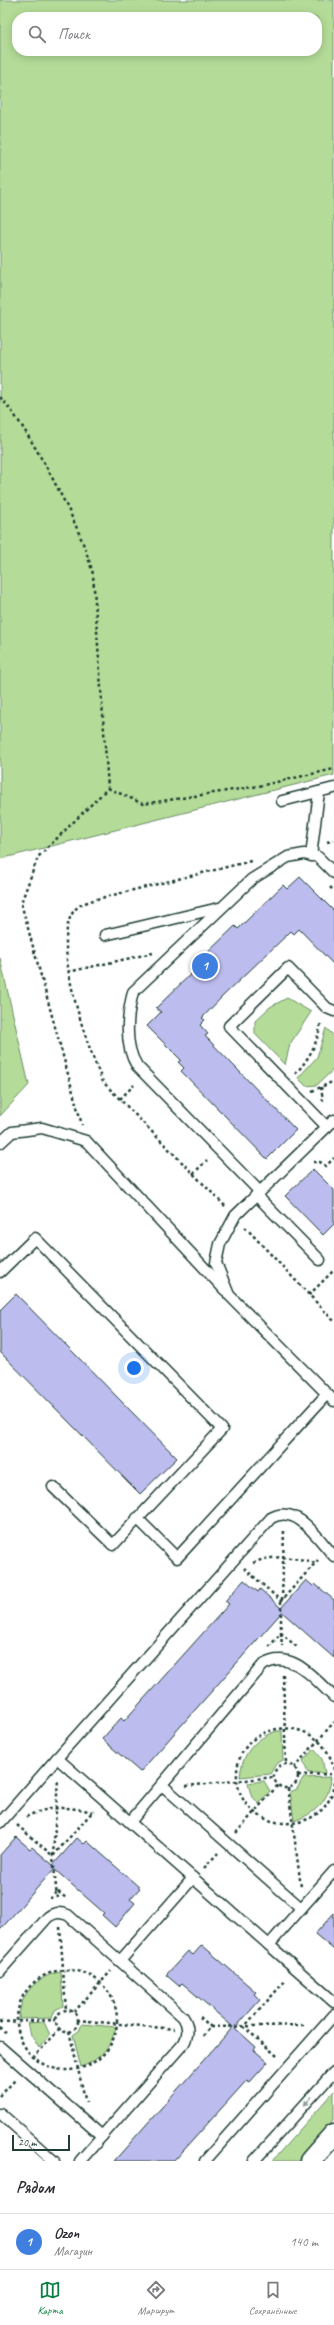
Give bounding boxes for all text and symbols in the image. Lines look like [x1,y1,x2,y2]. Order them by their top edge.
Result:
search box [12,12,322,56]
icon: search [26,23,48,45]
text: Поиск [58,25,90,44]
pin: 1 [192,951,218,981]
your location [124,1358,144,1378]
one-way arrow [304,2097,313,2106]
scale bar [12,2133,70,2152]
text: 20 m [18,2135,37,2149]
text: Рядом [16,2177,54,2198]
text: Ozon [54,2224,79,2243]
text: 1 [26,2234,32,2250]
text: 140 m [290,2234,318,2250]
text: Магазин [54,2243,92,2259]
tab: Карта [37,2279,63,2317]
tab: Маршрут [138,2279,174,2317]
tab: Сохранённые [249,2279,297,2317]

